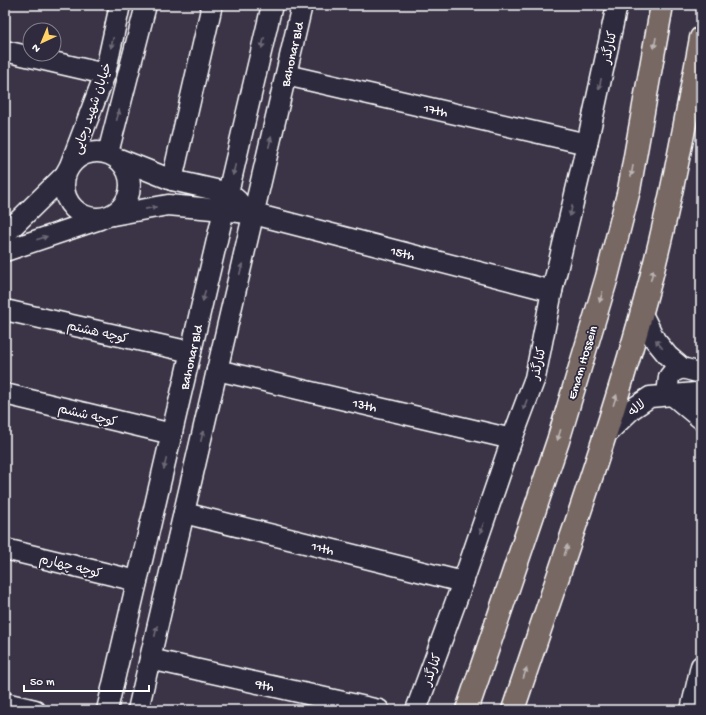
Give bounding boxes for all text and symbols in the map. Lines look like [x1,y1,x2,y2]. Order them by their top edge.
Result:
street label: Bahonar Bld [279,19,308,89]
north arrow [22,22,62,62]
street label: کنارگذر [597,29,621,66]
one-way arrow [108,37,114,49]
one-way arrow [260,37,266,49]
one-way arrow [652,37,658,49]
text: N [30,41,43,55]
street label: خیابان شهید رجایی [71,61,116,157]
one-way arrow [596,78,602,90]
street label: 17th [421,101,449,121]
one-way arrow [115,109,121,121]
one-way arrow [268,136,274,148]
one-way arrow [231,164,237,176]
one-way arrow [629,165,635,177]
one-way arrow [145,205,158,211]
one-way arrow [567,205,573,217]
one-way arrow [36,235,48,241]
street label: 15th [388,244,416,265]
one-way arrow [238,263,244,275]
one-way arrow [649,269,655,281]
one-way arrow [200,290,206,302]
one-way arrow [598,292,604,304]
street label: کوچه هشتم [65,319,130,349]
street label: Bahonar Bld [178,322,207,392]
street label: Emam Hossein [565,323,602,401]
one-way arrow [655,339,663,350]
street label: کنارگذر [526,345,551,382]
one-way arrow [613,393,619,405]
street label: 13th [350,396,378,416]
street label: لاله [626,397,649,421]
one-way arrow [521,400,527,412]
street label: کوچه ششم [56,402,119,432]
one-way arrow [199,430,205,443]
one-way arrow [556,430,562,442]
one-way arrow [161,457,167,470]
one-way arrow [478,522,484,534]
street label: 11th [309,539,335,559]
one-way arrow [563,543,569,555]
street label: کوچه چهارم [37,552,104,584]
one-way arrow [154,625,160,637]
street label: کنارگذر [418,651,446,689]
scale bar [24,667,149,693]
one-way arrow [522,667,528,679]
text: 50 m [30,676,55,690]
street label: 9th [253,677,275,696]

